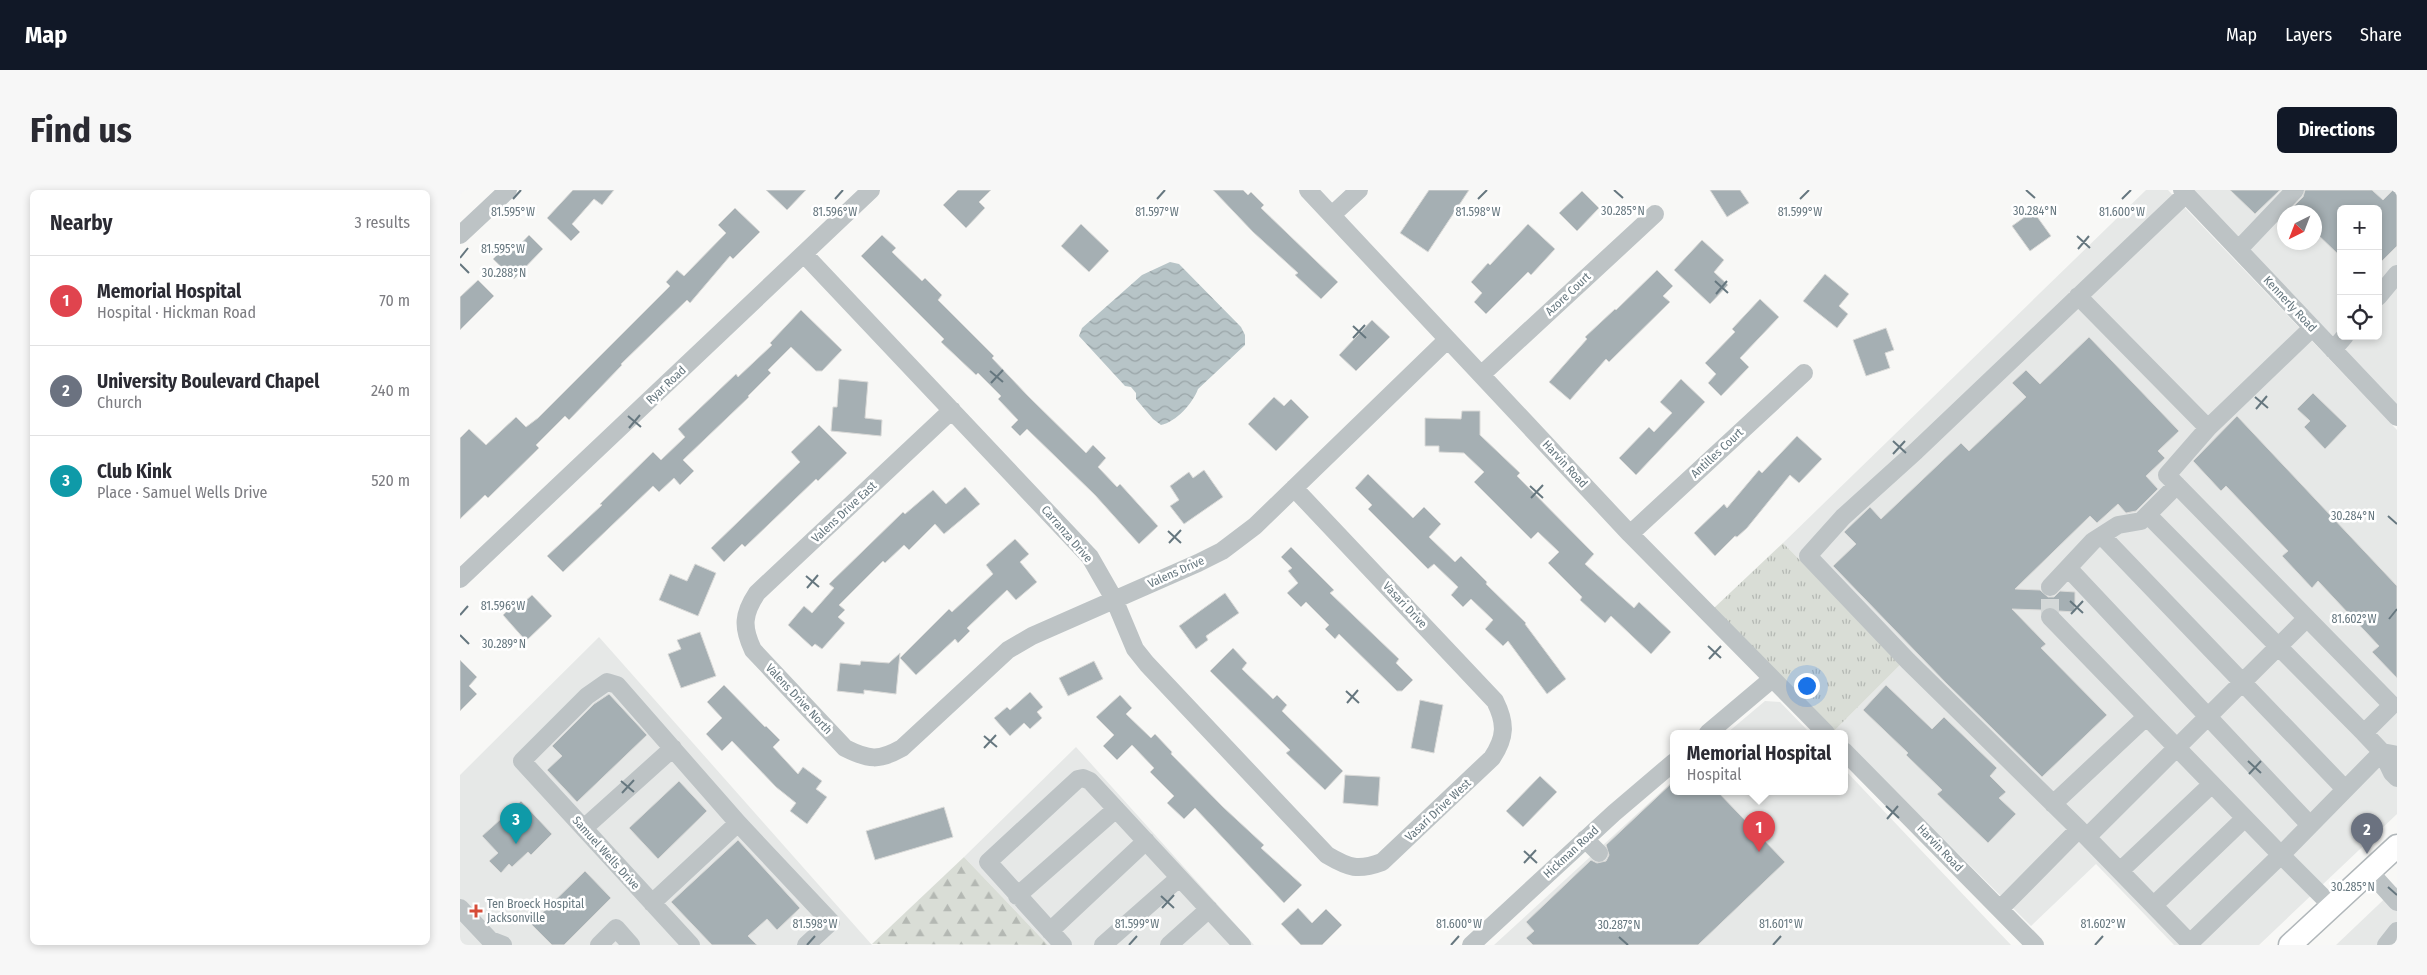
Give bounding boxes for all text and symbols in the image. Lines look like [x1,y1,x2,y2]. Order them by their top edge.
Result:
text: Map [25,21,67,49]
text: Map [2226,24,2257,46]
text: Layers [2285,24,2332,46]
text: Share [2360,24,2402,46]
button: Directions [2277,107,2397,153]
text: Find us [30,109,132,151]
text: 30.285°N [1601,204,1645,218]
text: 30.284°N [2013,204,2057,218]
text: 81.595°W [491,205,535,219]
text: 81.596°W [813,205,857,219]
text: 81.597°W [1135,205,1179,219]
text: 81.598°W [1456,205,1500,219]
text: 81.599°W [1778,205,1822,219]
text: 81.600°W [2099,205,2145,219]
north arrow [2277,205,2322,250]
map controls [2337,205,2382,340]
button: + [2337,205,2382,250]
text: Nearby [50,210,112,236]
text: 3 results [354,213,410,232]
text: 81.595°W [481,242,525,256]
button: − [2337,250,2382,295]
text: 30.288°N [482,266,526,280]
street label: Azore Court [1543,270,1593,318]
street label: Kennerly Road [2261,273,2319,335]
text: Memorial Hospital [97,280,241,303]
text: 1 [63,291,69,310]
text: 70 m [379,291,410,310]
button: locate [2337,295,2382,340]
text: Hospital · Hickman Road [97,303,256,322]
street label: Ryar Road [643,363,689,407]
text: University Boulevard Chapel [97,370,319,393]
text: 2 [62,381,70,400]
text: 240 m [371,381,410,400]
text: Church [97,393,142,412]
street label: Antilles Court [1688,425,1746,481]
street label: Harvin Road [1540,437,1590,491]
text: Club Kink [97,460,172,483]
text: 3 [62,471,70,490]
text: 520 m [371,471,410,490]
street label: Valens Drive East [809,478,879,546]
text: Place · Samuel Wells Drive [97,483,268,502]
street label: Carranza Drive [1039,503,1096,565]
text: 30.284°N [2331,509,2375,523]
street label: Valens Drive [1146,553,1206,591]
street label: Vasari Drive [1380,579,1430,631]
text: 81.596°W [481,599,525,613]
text: 81.602°W [2332,612,2376,626]
text: 30.289°N [482,637,526,651]
street label: Valens Drive North [763,661,835,737]
your location [1794,673,1820,699]
popup [1670,730,1848,795]
text: Memorial Hospital [1687,742,1831,765]
text: Hospital [1687,765,1741,784]
street label: Vasari Drive West [1402,776,1474,844]
pin: 3 [500,803,532,844]
pin: 1 [1743,811,1775,852]
street label: Samuel Wells Drive [569,813,643,893]
pin: 2 [2351,813,2383,854]
street label: Harvin Road [1914,822,1966,874]
street label: Hickman Road [1541,823,1601,881]
text: 30.285°N [2331,880,2375,894]
place label: Ten Broeck Hospital Jacksonville [487,897,584,925]
marker: Ten Broeck Hospital Jacksonville [469,904,483,918]
text: 81.598°W [793,917,837,931]
text: 81.599°W [1115,917,1159,931]
text: 81.600°W [1436,917,1482,931]
text: 81.601°W [1759,917,1803,931]
text: 81.602°W [2081,917,2125,931]
text: 30.287°N [1597,918,1641,932]

